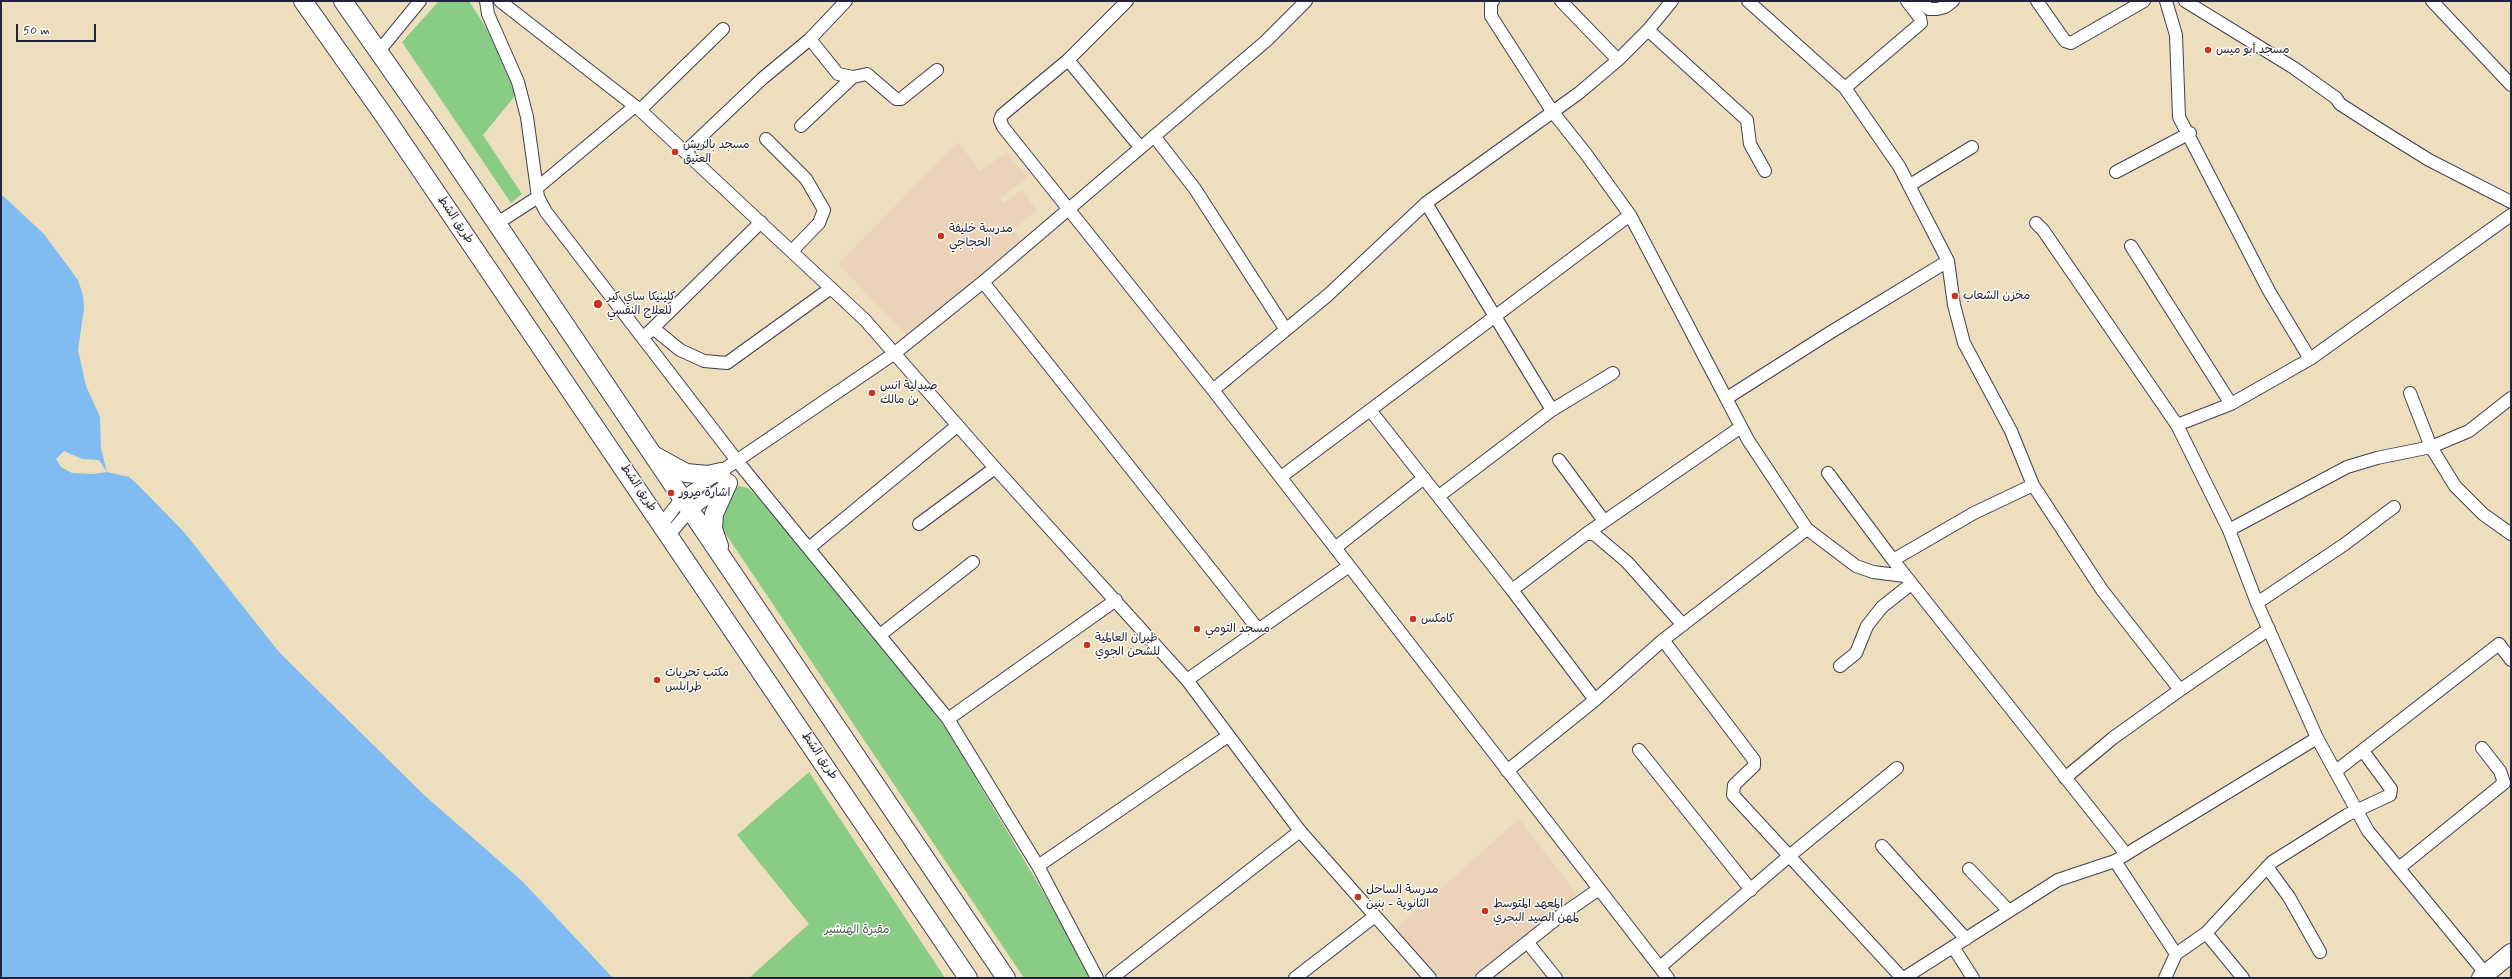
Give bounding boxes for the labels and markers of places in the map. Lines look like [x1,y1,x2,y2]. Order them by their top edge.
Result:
place label: مسجد أبو ميس [2216,43,2290,57]
marker: مسجد أبو ميس [2203,45,2213,55]
place label: مسجد بالريش العتيق [683,138,750,166]
marker: مسجد بالريش العتيق [670,147,680,157]
place label: مدرسة خليفة الحجاجي [949,222,1013,250]
marker: مدرسة خليفة الحجاجي [936,231,946,241]
place label: مخزن الشعاب [1963,289,2030,303]
place label: كلينيكا ساي كير للعلاج النفسي [607,290,676,318]
marker: مخزن الشعاب [1950,291,1960,301]
marker: كلينيكا ساي كير للعلاج النفسي [592,298,604,310]
place label: صيدلية انس بن مالك [880,379,938,407]
marker: صيدلية انس بن مالك [867,388,877,398]
place label: اشارة مرور [679,486,731,500]
marker: اشارة مرور [666,488,676,498]
place label: كامكس [1421,612,1455,626]
marker: كامكس [1408,614,1418,624]
place label: مسجد التومي [1205,622,1270,636]
marker: مسجد التومي [1192,624,1202,634]
place label: طيران العالمية للشحن الجوي [1095,631,1160,659]
marker: طيران العالمية للشحن الجوي [1082,640,1092,650]
place label: مكتب تحريات طرابلس [665,666,729,694]
marker: مكتب تحريات طرابلس [652,675,662,685]
place label: مدرسة الساحل الثانوية - بنين [1366,883,1439,911]
marker: مدرسة الساحل الثانوية - بنين [1353,892,1363,902]
place label: المعهد المتوسط لمهن الصيد البحري [1493,897,1579,925]
marker: المعهد المتوسط لمهن الصيد البحري [1480,906,1490,916]

